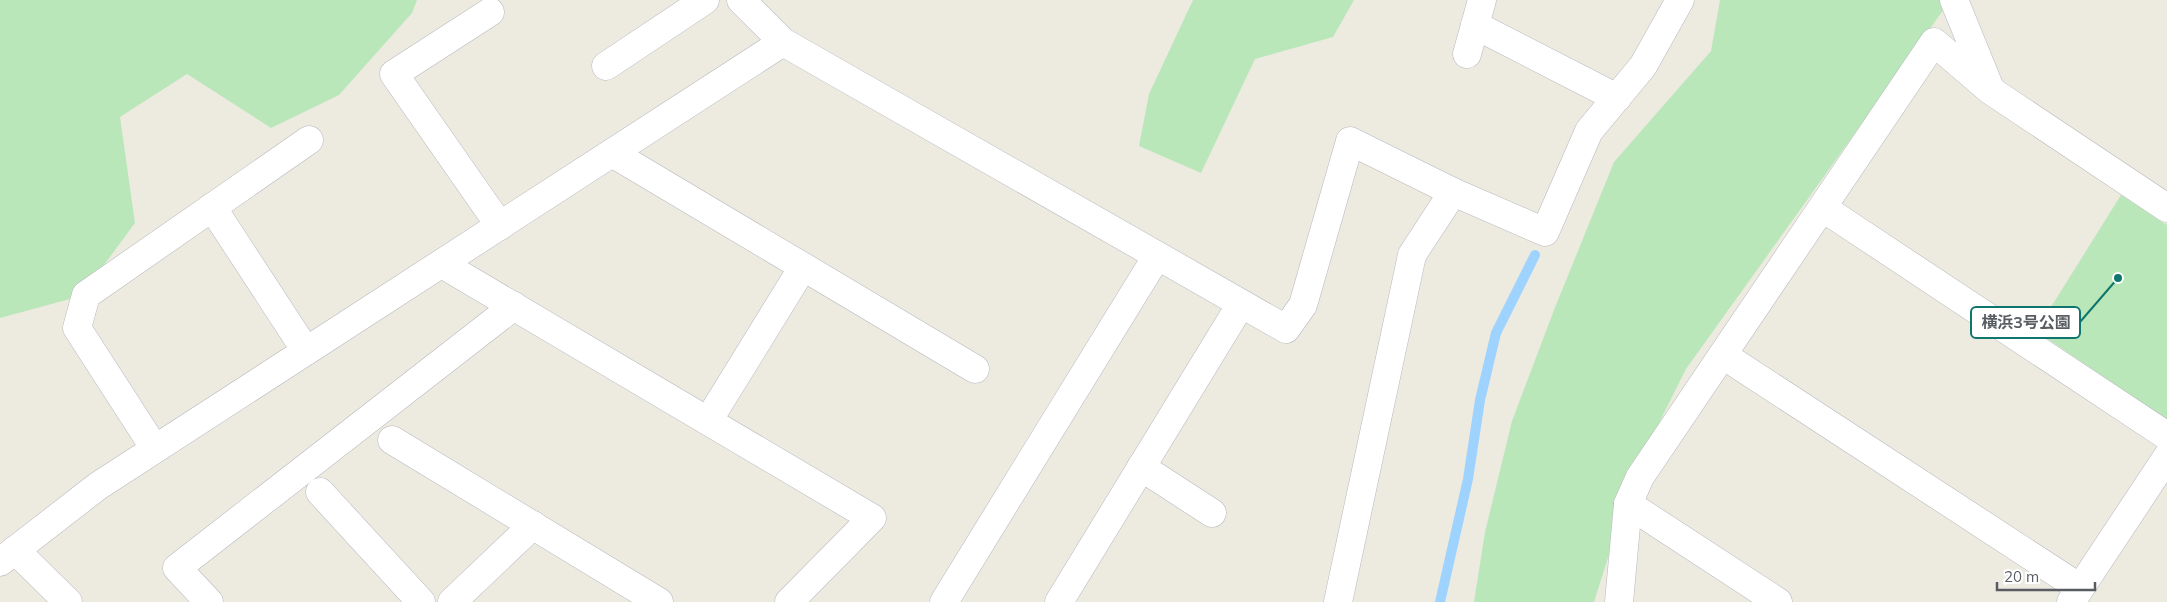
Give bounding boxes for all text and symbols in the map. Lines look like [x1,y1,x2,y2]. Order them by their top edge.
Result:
callout: 横浜3号公園 [1971,307,2080,338]
text: 横浜3号公園 [1981,312,2071,332]
scale bar [1997,560,2094,592]
text: 20 m [2004,567,2039,586]

